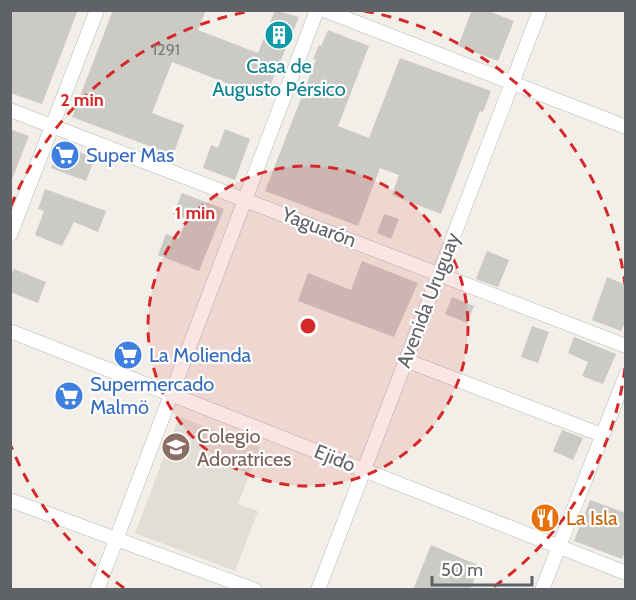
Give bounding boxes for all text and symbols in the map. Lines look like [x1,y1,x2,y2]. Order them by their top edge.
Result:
building icon: Casa de Augusto Pérsico [263,19,295,51]
house number: 1291 [152,40,180,59]
place label: Casa de Augusto Pérsico [212,54,346,101]
text: 2 min [60,89,104,111]
supermarket icon: Super Mas [49,139,81,171]
place label: Super Mas [86,143,174,167]
street label: Yaguarón [277,201,360,252]
text: 1 min [175,202,215,224]
street label: Avenida Uruguay [391,229,465,371]
centre of rings [298,316,318,336]
supermarket icon: La Molienda [112,339,144,371]
place label: La Molienda [149,343,252,367]
place label: Supermercado Malmö [90,372,214,419]
supermarket icon: Supermercado Malmö [53,380,85,412]
place label: Colegio Adoratrices [197,424,292,471]
school or university icon: Colegio Adoratrices [160,431,192,463]
street label: Ejido [311,439,359,477]
restaurant icon: La Isla [529,502,561,534]
place label: La Isla [566,506,618,530]
scale bar [432,549,532,587]
text: 50 m [441,559,483,581]

